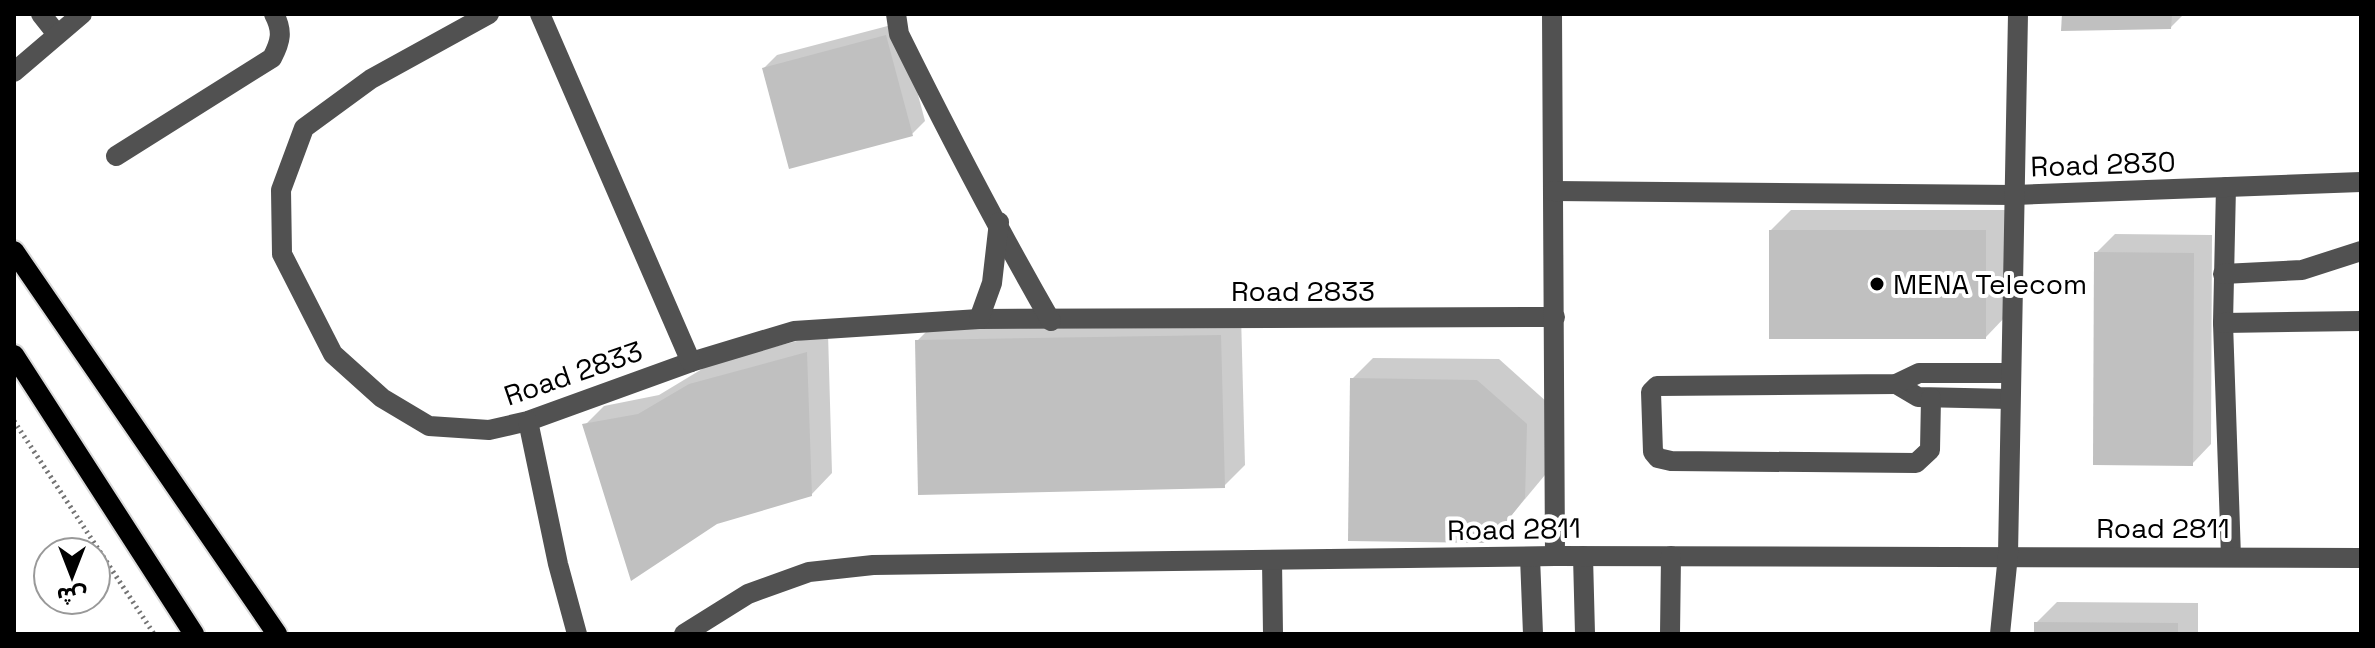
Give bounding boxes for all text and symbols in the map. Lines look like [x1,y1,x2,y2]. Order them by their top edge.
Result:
street label: Road 2830 [2030,143,2176,185]
place label: MENA Telecom [1893,266,2087,302]
street label: Road 2833 [1231,273,1375,309]
marker: MENA Telecom [1868,275,1886,293]
street label: Road 2833 [499,333,647,413]
street label: Road 2811 [1447,510,1581,548]
street label: Road 2811 [2096,510,2230,546]
north arrow [32,536,112,616]
text: ش [57,582,87,610]

